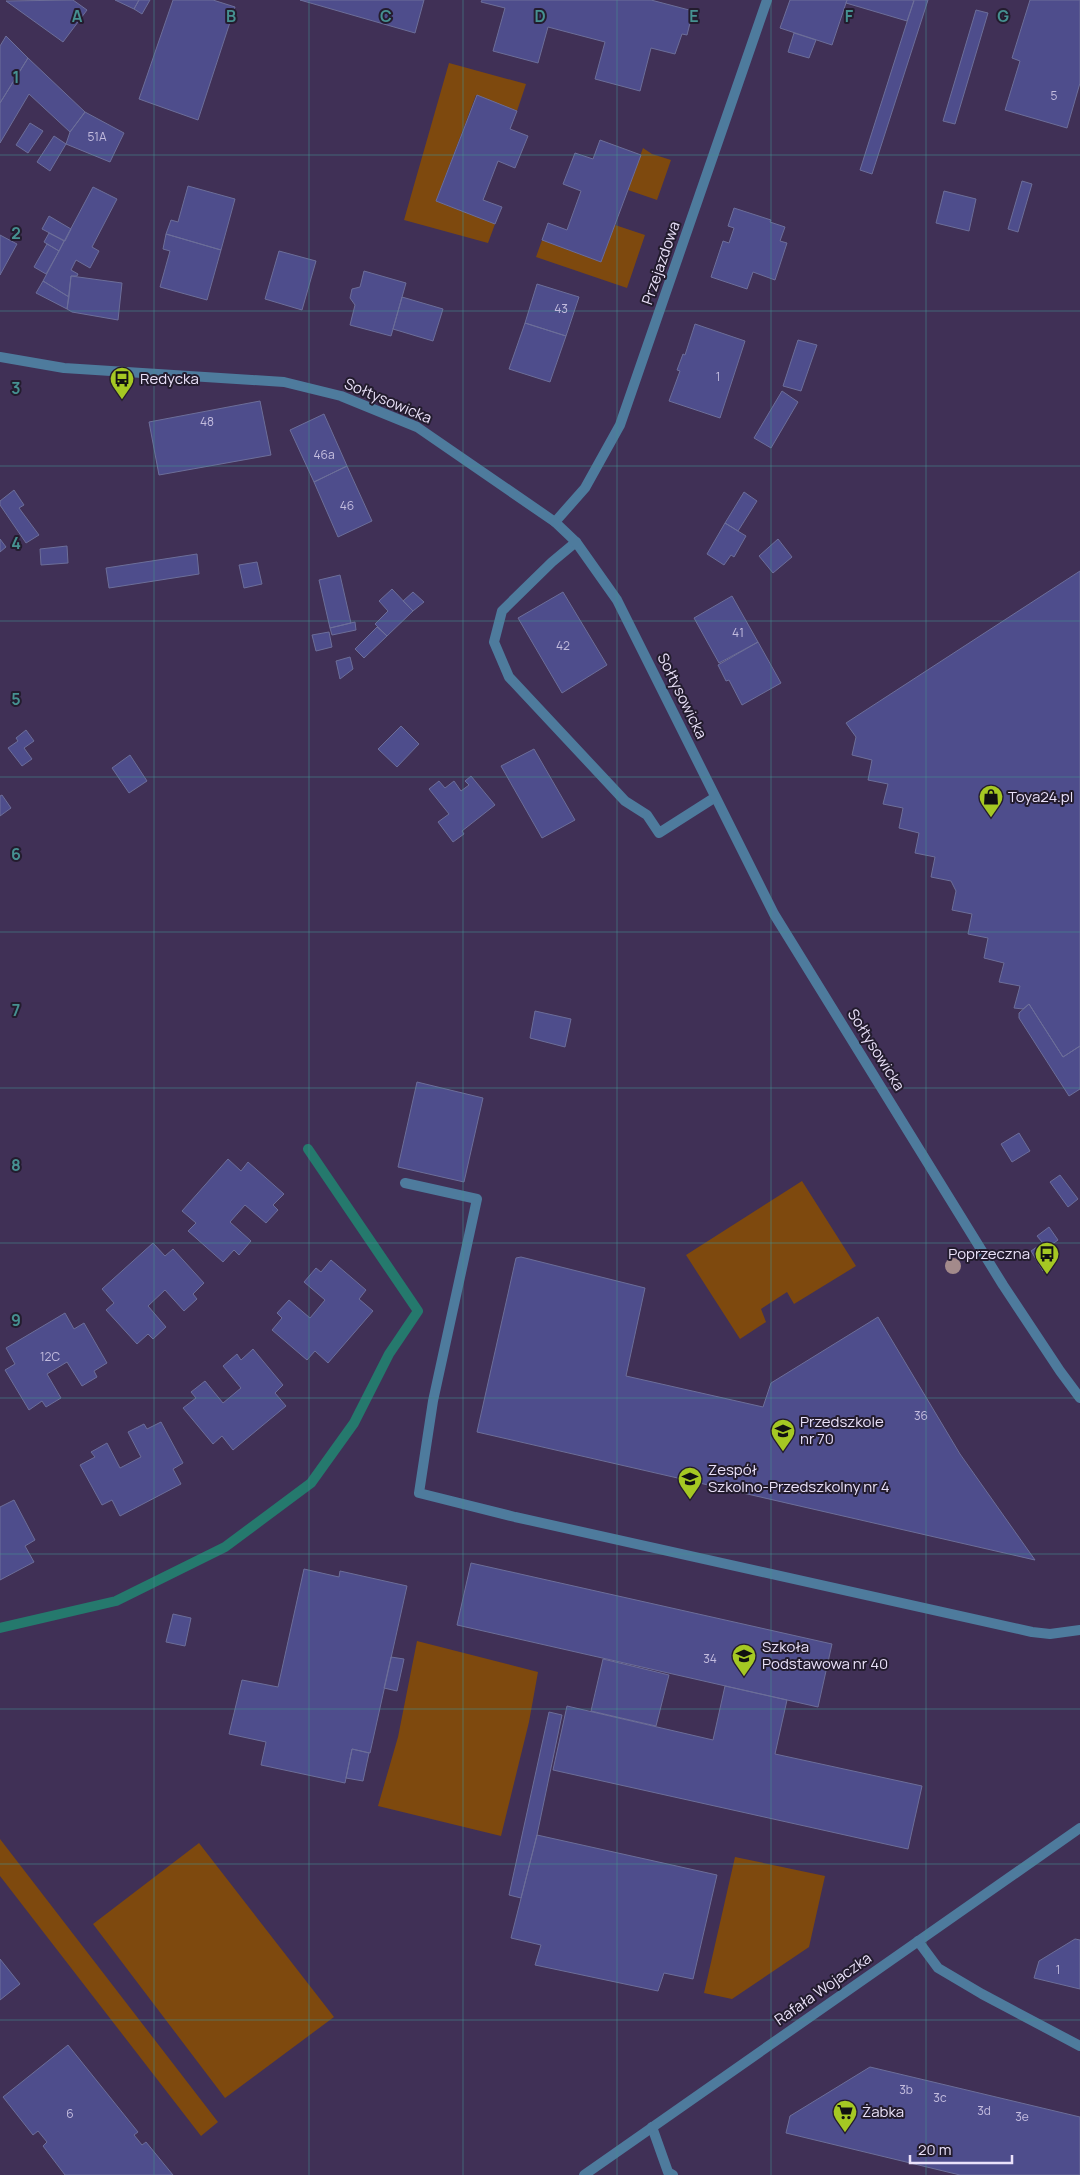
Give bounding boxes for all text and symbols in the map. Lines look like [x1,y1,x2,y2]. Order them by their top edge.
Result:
text: A [72,5,83,27]
text: B [226,5,236,27]
text: C [380,5,392,27]
text: D [534,5,546,27]
text: E [689,5,699,27]
text: F [845,5,854,27]
text: G [997,5,1009,27]
text: 1 [12,66,20,88]
house number: 5 [1051,87,1058,104]
house number: 51A [87,128,107,145]
street label: Przejazdowa [636,218,685,307]
text: 2 [11,222,21,244]
house number: 43 [554,300,568,317]
bus stop icon: Redycka [109,366,135,400]
place label: Redycka [140,368,199,389]
house number: 1 [716,368,720,385]
street label: Sołtysowicka [341,373,435,428]
text: 3 [11,377,21,399]
house number: 48 [200,413,214,430]
house number: 46a [313,446,335,463]
house number: 46 [340,497,354,514]
text: 4 [11,532,21,554]
house number: 41 [732,624,744,641]
house number: 42 [556,637,570,654]
street label: Sołtysowicka [653,649,712,742]
text: 5 [11,688,21,710]
shop icon: Toya24.pl [978,784,1004,818]
place label: Toya24.pl [1008,786,1073,807]
text: 6 [11,843,21,865]
text: 7 [12,999,20,1021]
street label: Sołtysowicka [843,1005,910,1095]
text: 8 [11,1154,21,1176]
bus stop icon: Poprzeczna [1034,1241,1060,1275]
place label: Poprzeczna [948,1243,1030,1264]
text: 9 [11,1309,21,1331]
house number: 12C [40,1348,60,1365]
house number: 36 [914,1407,928,1424]
place label: Przedszkole nr 70 [800,1411,884,1449]
school or university icon: Przedszkole nr 70 [770,1418,796,1452]
place label: Zespół Szkolno-Przedszkolny nr 4 [708,1459,890,1497]
school or university icon: Zespół Szkolno-Przedszkolny nr 4 [677,1466,703,1500]
place label: Szkoła Podstawowa nr 40 [762,1636,888,1674]
school or university icon: Szkoła Podstawowa nr 40 [731,1643,757,1677]
house number: 34 [703,1650,717,1667]
street label: Rafała Wojaczka [770,1947,875,2030]
house number: 1 [1056,1961,1060,1978]
house number: 3b [899,2081,913,2098]
house number: 3c [933,2089,947,2106]
supermarket icon: Żabka [832,2099,858,2133]
place label: Żabka [862,2101,904,2122]
house number: 3d [977,2102,991,2119]
house number: 6 [66,2105,74,2122]
house number: 3e [1015,2108,1029,2125]
scale bar [910,2132,1012,2164]
text: 20 m [918,2139,951,2160]

